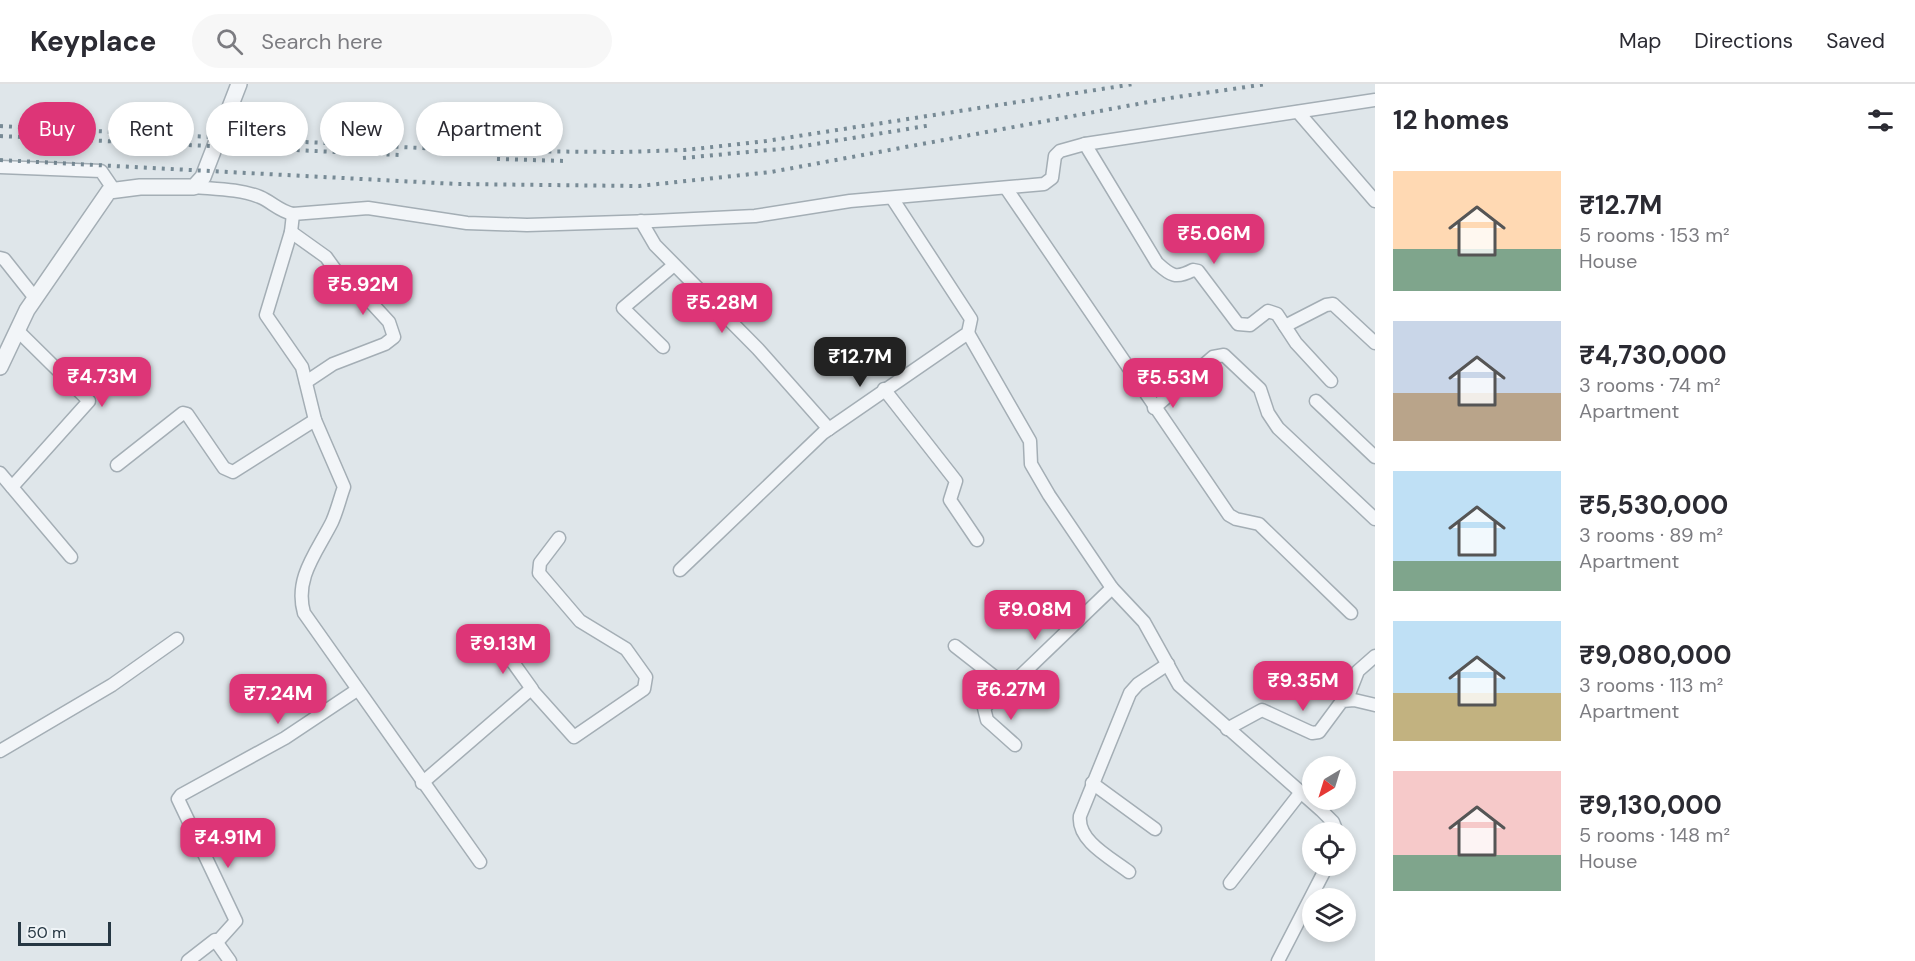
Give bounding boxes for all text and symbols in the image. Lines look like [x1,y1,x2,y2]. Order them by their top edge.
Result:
search box [192,14,612,68]
text: Keyplace [30,23,156,60]
icon: search [213,25,246,58]
text: Search here [261,27,383,56]
text: Map [1619,27,1661,55]
text: Directions [1694,27,1793,55]
text: Saved [1826,27,1885,55]
chip: Buy [18,102,96,156]
chip: Rent [108,102,194,156]
chip: Filters [206,102,308,156]
chip: New [320,102,404,156]
chip: Apartment [416,102,563,156]
text: 12 homes [1393,103,1509,137]
icon: filters [1864,104,1897,137]
text: ₹12.7M [1579,188,1662,222]
icon: home [1441,195,1513,267]
pin: ₹5.06M [1165,214,1263,265]
text: ₹5.06M [1177,220,1251,246]
text: 5 rooms · 153 m² [1579,222,1730,248]
text: House [1579,248,1637,274]
pin: ₹5.92M [314,265,412,316]
text: ₹5.92M [328,271,399,297]
pin: ₹5.28M [673,283,771,334]
text: ₹5.28M [686,289,758,315]
pin: ₹12.7M [811,337,909,388]
text: ₹4,730,000 [1579,338,1726,372]
text: ₹12.7M [828,343,892,369]
icon: home [1441,345,1513,417]
pin: ₹4.73M [53,357,151,408]
pin: ₹5.53M [1124,358,1222,409]
text: ₹4.73M [67,363,137,389]
text: ₹5.53M [1137,364,1209,390]
text: 3 rooms · 74 m² [1579,372,1721,398]
text: Apartment [1579,398,1679,424]
text: ₹5,530,000 [1579,488,1728,522]
icon: home [1441,495,1513,567]
text: 3 rooms · 89 m² [1579,522,1723,548]
text: Apartment [1579,548,1679,574]
pin: ₹9.08M [986,590,1084,641]
text: ₹9.08M [998,596,1072,622]
pin: ₹9.13M [454,624,552,675]
text: ₹9.13M [470,630,536,656]
text: ₹9,080,000 [1579,638,1732,672]
icon: home [1441,645,1513,717]
pin: ₹9.35M [1254,661,1352,712]
text: ₹9.35M [1267,667,1339,693]
pin: ₹6.27M [962,670,1060,721]
text: 3 rooms · 113 m² [1579,672,1723,698]
pin: ₹7.24M [229,674,327,725]
text: ₹6.27M [976,676,1046,702]
text: ₹7.24M [244,680,313,706]
text: Apartment [1579,698,1679,724]
north arrow [1302,756,1356,810]
map controls [1302,756,1356,942]
text: ₹9,130,000 [1579,788,1722,822]
icon: home [1441,795,1513,867]
pin: ₹4.91M [179,818,277,869]
button: locate [1302,822,1356,876]
text: 5 rooms · 148 m² [1579,822,1730,848]
text: ₹4.91M [194,824,262,850]
text: House [1579,848,1637,874]
button: layers [1302,888,1356,942]
scale bar [18,919,111,946]
text: 50 m [27,922,66,943]

